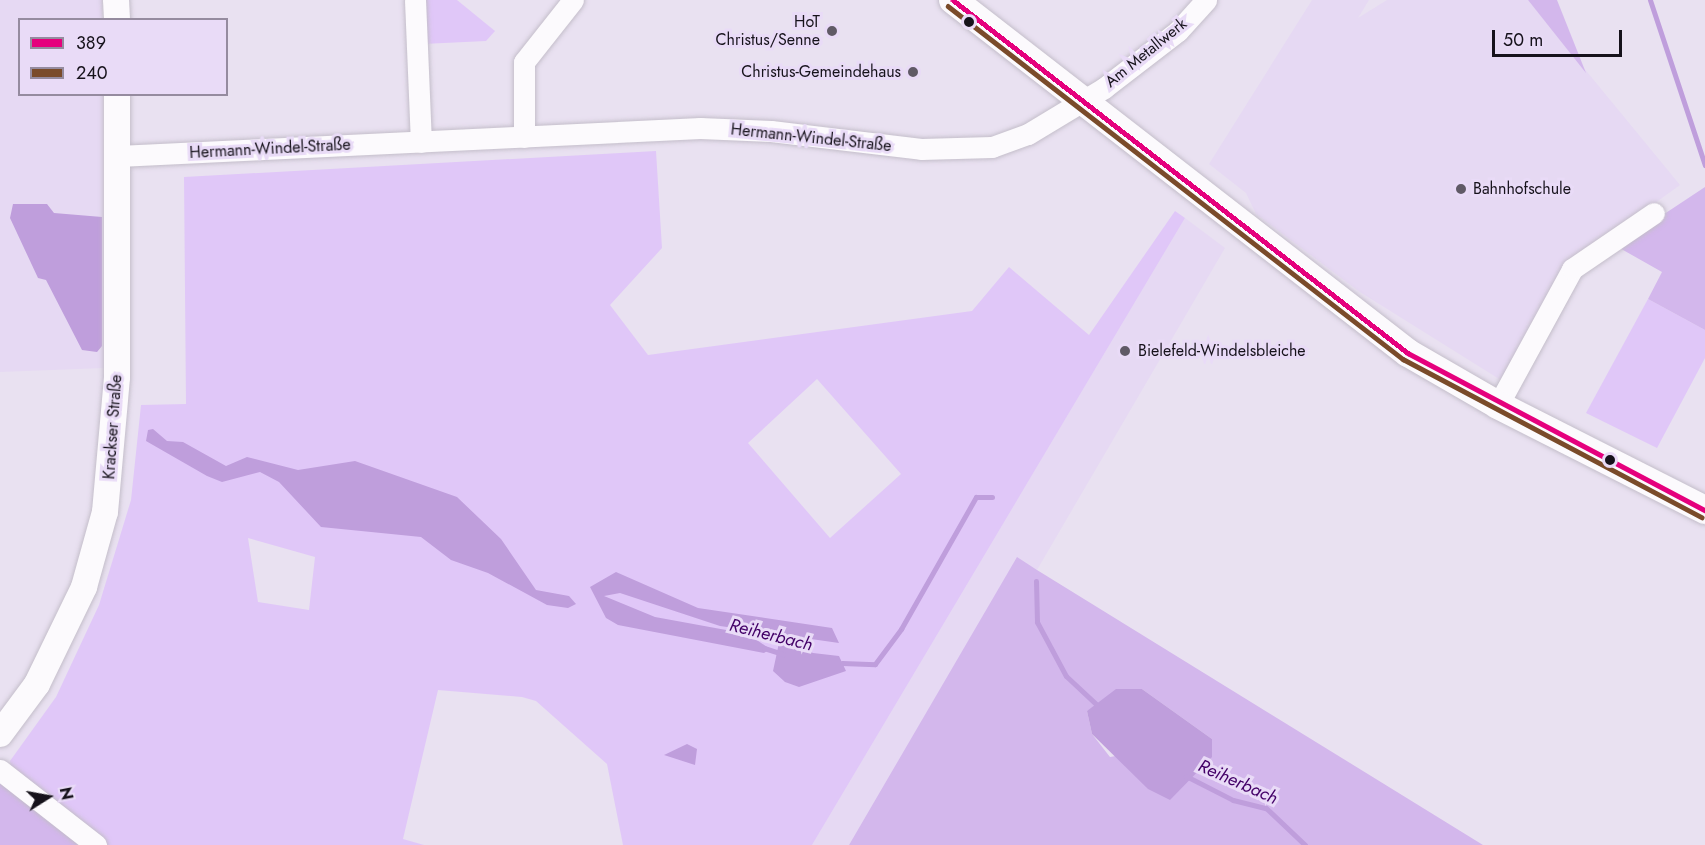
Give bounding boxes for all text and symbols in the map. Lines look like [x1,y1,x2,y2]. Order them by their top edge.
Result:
place label: HoT Christus/Senne [716,12,820,50]
street label: Am Metallwerk [1101,14,1191,92]
unlabelled marker [963,16,975,28]
legend [18,18,228,96]
scale bar [1495,18,1626,56]
marker: HoT Christus/Senne [825,24,839,38]
text: 50 m [1503,27,1543,53]
text: 389 [76,30,106,56]
text: 240 [76,60,108,86]
place label: Christus-Gemeindehaus [741,62,901,82]
marker: Christus-Gemeindehaus [906,65,920,79]
street label: Hermann-Windel-Straße [730,120,892,156]
street label: Hermann-Windel-Straße [189,135,351,163]
place label: Bahnhofschule [1473,179,1571,199]
marker: Bahnhofschule [1454,182,1468,196]
place label: Bielefeld-Windelsbleiche [1138,341,1306,361]
marker: Bielefeld-Windelsbleiche [1116,342,1134,360]
street label: Krackser Straße [100,374,126,480]
unlabelled marker [1604,454,1616,466]
water label: Reiherbach [727,614,815,656]
water label: Reiherbach [1195,755,1281,809]
north arrow [18,767,78,827]
text: N [54,785,79,802]

